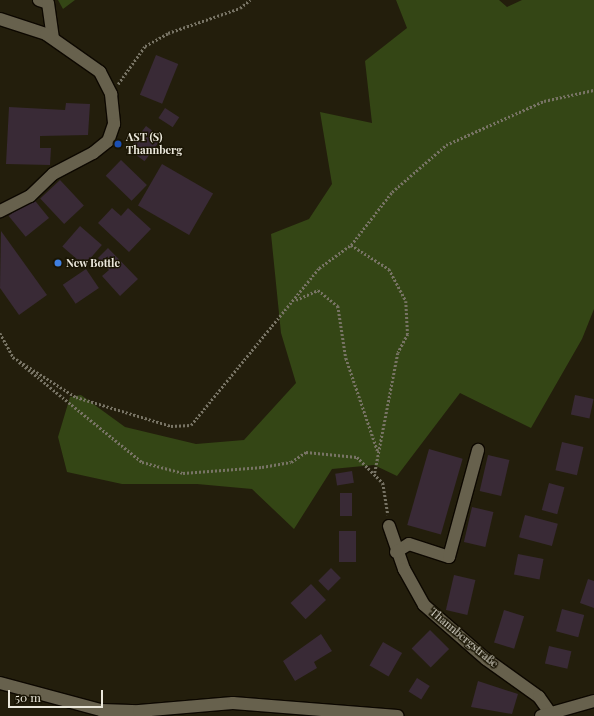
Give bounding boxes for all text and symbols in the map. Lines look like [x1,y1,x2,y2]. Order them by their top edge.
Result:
place label: AST (S) Thannberg [126,131,182,157]
marker: AST (S) Thannberg [113,139,123,149]
place label: New Bottle [66,256,120,270]
marker: New Bottle [53,258,63,268]
street label: Thannbergstraße [427,605,501,671]
scale bar [10,682,105,708]
text: 50 m [15,689,41,705]

